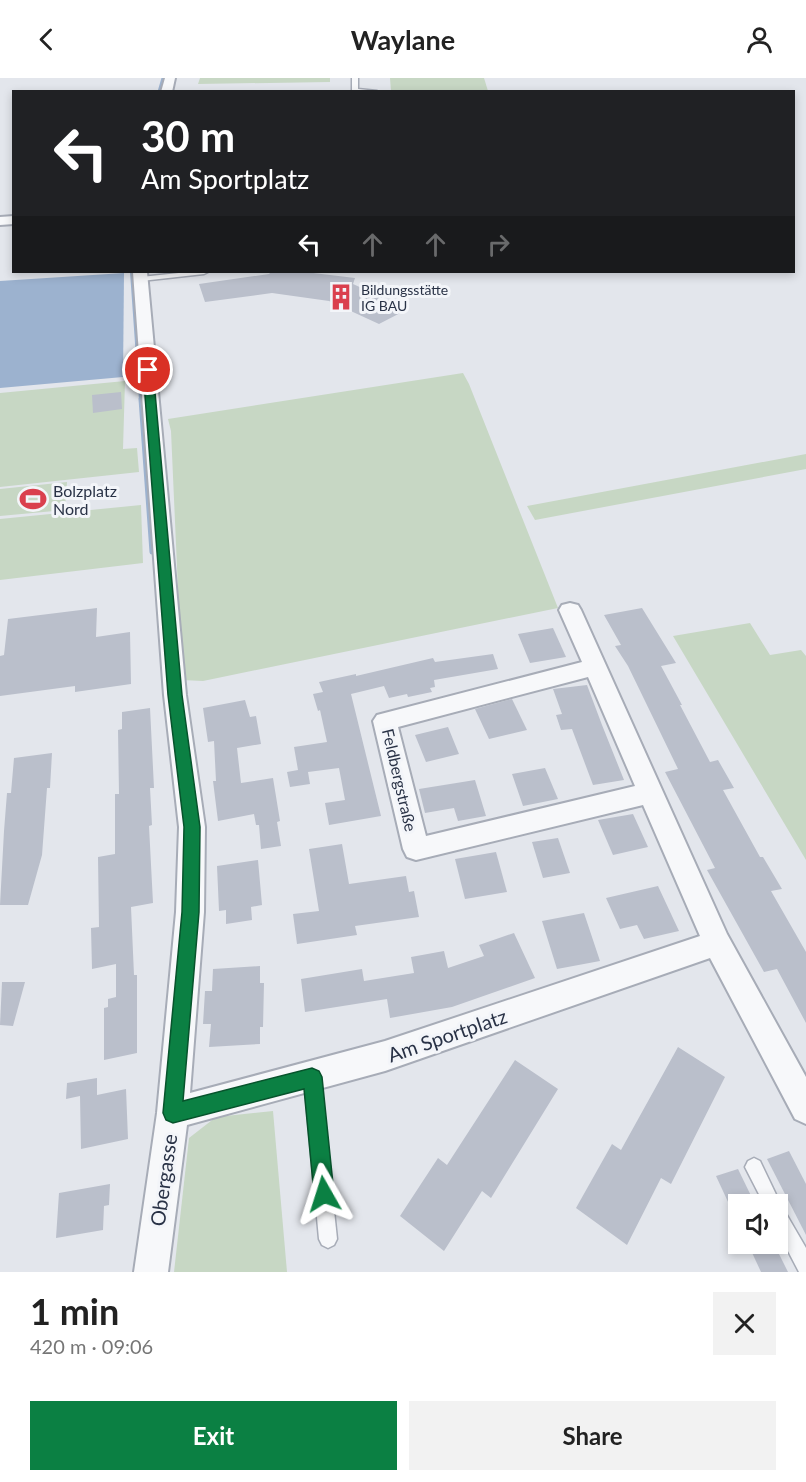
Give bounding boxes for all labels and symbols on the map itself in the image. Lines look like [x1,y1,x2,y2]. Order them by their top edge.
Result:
place label: Bildungsstätte IG BAU [361,281,448,314]
building icon: Bildungsstätte IG BAU [326,282,356,312]
pin [122,344,173,395]
place label: Bolzplatz Nord [53,481,117,518]
sports icon: Bolzplatz Nord [18,484,48,514]
street label: Feldbergstraße [379,727,421,833]
street label: Am Sportplatz [384,1003,510,1067]
street label: Obergasse [145,1132,181,1228]
position arrow [292,1162,356,1226]

